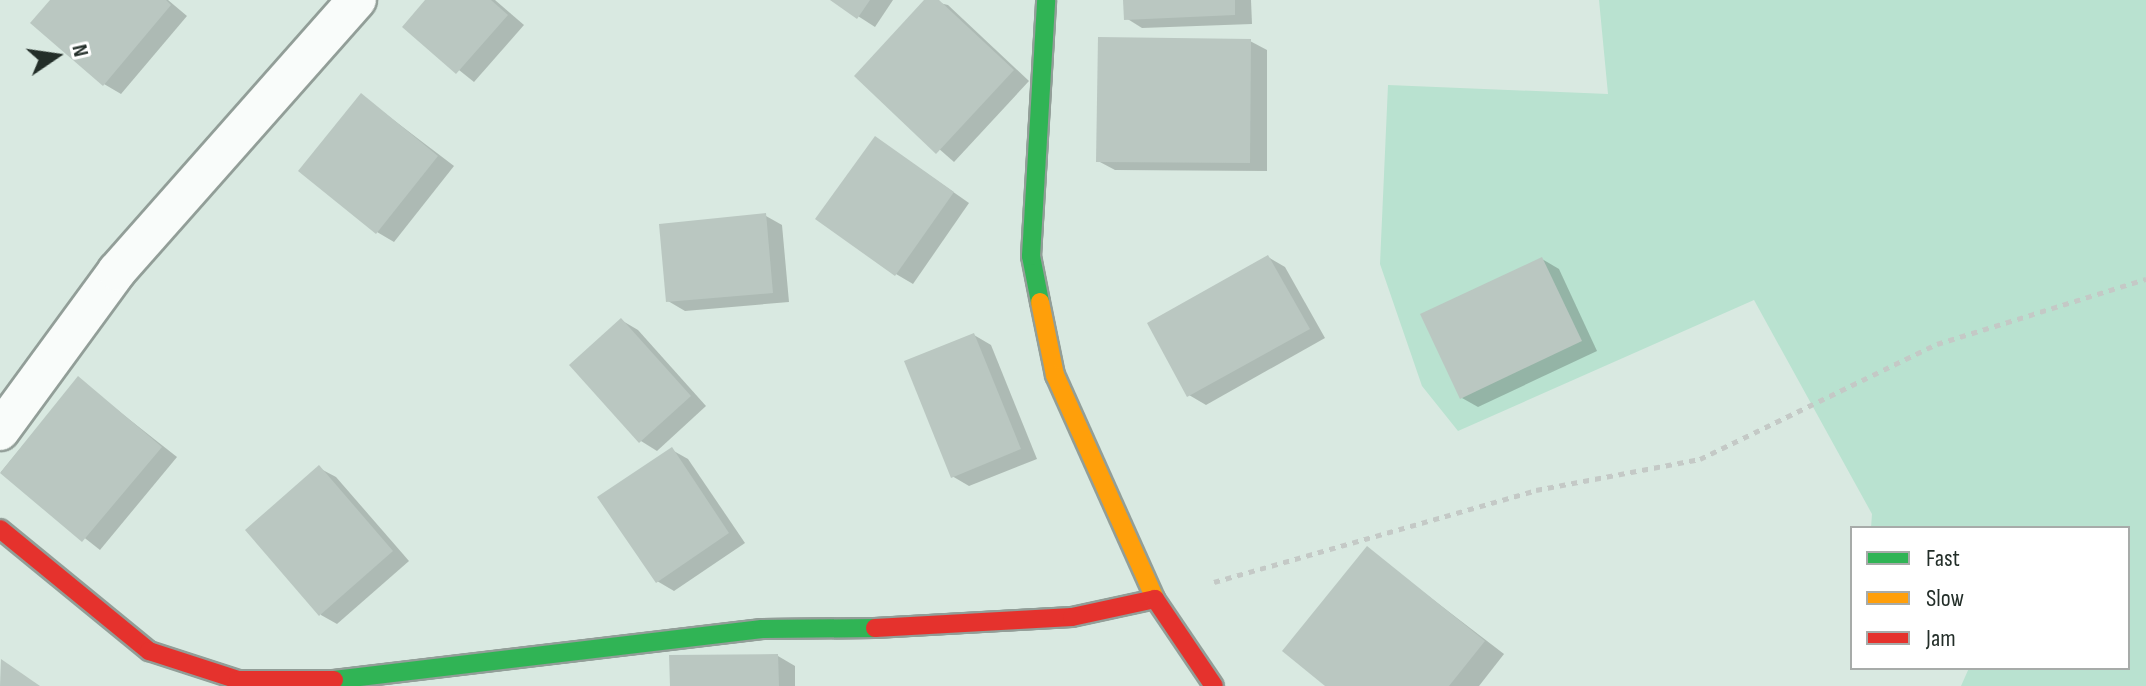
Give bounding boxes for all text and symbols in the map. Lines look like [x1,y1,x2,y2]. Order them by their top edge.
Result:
north arrow [16,16,96,96]
text: N [65,42,94,59]
legend [1850,526,2130,670]
text: Fast [1926,544,1960,573]
text: Slow [1926,584,1964,613]
text: Jam [1926,624,1956,653]

